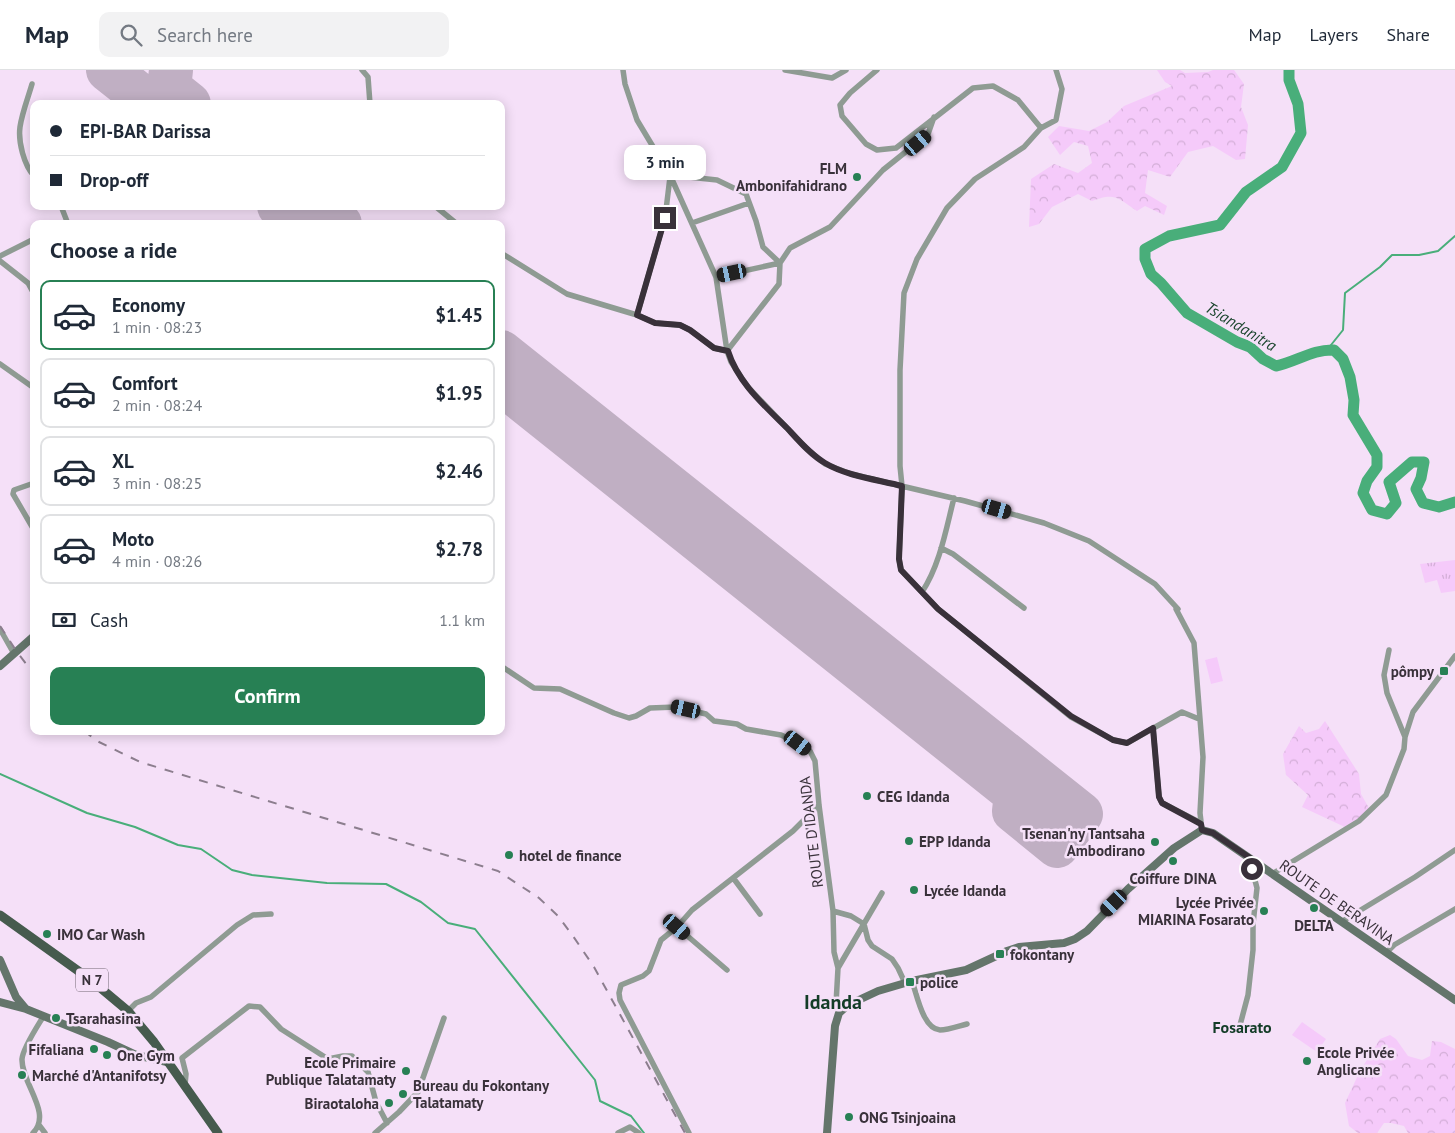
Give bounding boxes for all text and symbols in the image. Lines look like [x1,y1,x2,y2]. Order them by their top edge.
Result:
search box [99,12,449,57]
text: Map [25,19,69,50]
icon: search [117,21,145,49]
text: Search here [157,23,253,47]
text: Map [1249,23,1281,46]
text: Layers [1309,23,1358,46]
text: Share [1386,23,1430,46]
text: EPI-BAR Darissa [80,119,211,143]
car [901,128,934,158]
callout: 3 min [624,146,706,180]
text: 3 min [645,152,685,172]
place label: FLM Ambonifahidrano [736,159,847,195]
text: Drop-off [80,168,148,192]
marker: FLM Ambonifahidrano [851,171,863,183]
route end [654,207,676,229]
text: Choose a ride [50,236,177,264]
car [715,263,748,283]
icon: car [52,293,97,338]
text: Economy [112,293,185,317]
water label: Tsiandanitra [1202,297,1281,355]
text: $1.45 [435,303,483,327]
text: 1 min · 08:23 [112,317,202,337]
icon: car [52,371,97,416]
text: Comfort [112,371,178,395]
text: $1.95 [435,381,483,405]
text: 2 min · 08:24 [112,395,202,415]
icon: car [52,449,97,494]
text: XL [112,449,134,473]
text: $2.46 [435,459,483,483]
text: 3 min · 08:25 [112,473,202,493]
car [980,498,1013,520]
icon: car [52,527,97,572]
text: Moto [112,527,154,551]
text: $2.78 [435,537,483,561]
text: 4 min · 08:26 [112,551,202,571]
icon: cash [50,606,78,634]
text: Cash [90,608,128,632]
text: 1.1 km [439,610,485,630]
place label: pômpy [1391,662,1435,681]
marker: pômpy [1438,665,1450,677]
button: Confirm [50,667,485,725]
car [669,698,702,720]
car [781,728,814,758]
street label: ROUTE D'IDANDA [795,775,827,889]
place label: CEG Idanda [877,787,950,806]
marker: CEG Idanda [861,790,873,802]
place label: Tsenan'ny Tantsaha Ambodirano [1022,824,1145,860]
place label: EPP Idanda [919,832,991,851]
marker: EPP Idanda [903,835,915,847]
marker: Tsenan'ny Tantsaha Ambodirano [1149,836,1161,848]
place label: hotel de finance [519,846,622,865]
marker: hotel de finance [503,849,515,861]
marker: Coiffure DINA [1167,855,1179,867]
street label: ROUTE DE BERAVINA [1276,855,1398,949]
route start [1241,858,1263,880]
place label: Coiffure DINA [1129,869,1218,888]
place label: Lycée Idanda [924,881,1006,900]
marker: Lycée Idanda [908,884,920,896]
car [1098,887,1129,919]
place label: Lycée Privée MIARINA Fosarato [1138,893,1254,929]
marker: DELTA [1308,902,1320,914]
marker: Lycée Privée MIARINA Fosarato [1258,905,1270,917]
car [660,911,693,943]
place label: DELTA [1294,916,1335,935]
place label: IMO Car Wash [57,925,145,944]
marker: IMO Car Wash [41,928,53,940]
place label: fokontany [1010,945,1075,964]
marker: fokontany [994,948,1006,960]
road number: N 7 [76,968,108,992]
place label: police [920,973,959,992]
marker: police [904,976,916,988]
district label: Idanda [804,989,862,1015]
place label: Tsarahasina [66,1009,141,1028]
marker: Tsarahasina [50,1012,62,1024]
district label: Fosarato [1212,1017,1272,1037]
place label: Fifaliana [29,1040,84,1059]
marker: Fifaliana [88,1043,100,1055]
place label: Ecole Privée Anglicane [1317,1043,1395,1079]
place label: One Gym [117,1046,175,1065]
marker: One Gym [101,1049,113,1061]
place label: Ecole Primaire Publique Talatamaty [266,1053,397,1089]
marker: Ecole Privée Anglicane [1301,1055,1313,1067]
marker: Ecole Primaire Publique Talatamaty [400,1065,412,1077]
place label: Marché d'Antanifotsy [32,1066,167,1085]
marker: Marché d'Antanifotsy [16,1069,28,1081]
place label: Bureau du Fokontany Talatamaty [413,1076,550,1112]
marker: Bureau du Fokontany Talatamaty [397,1088,409,1100]
place label: Biraotaloha [305,1094,379,1113]
marker: Biraotaloha [383,1097,395,1109]
place label: ONG Tsinjoaina [859,1108,956,1127]
marker: ONG Tsinjoaina [843,1111,855,1123]

